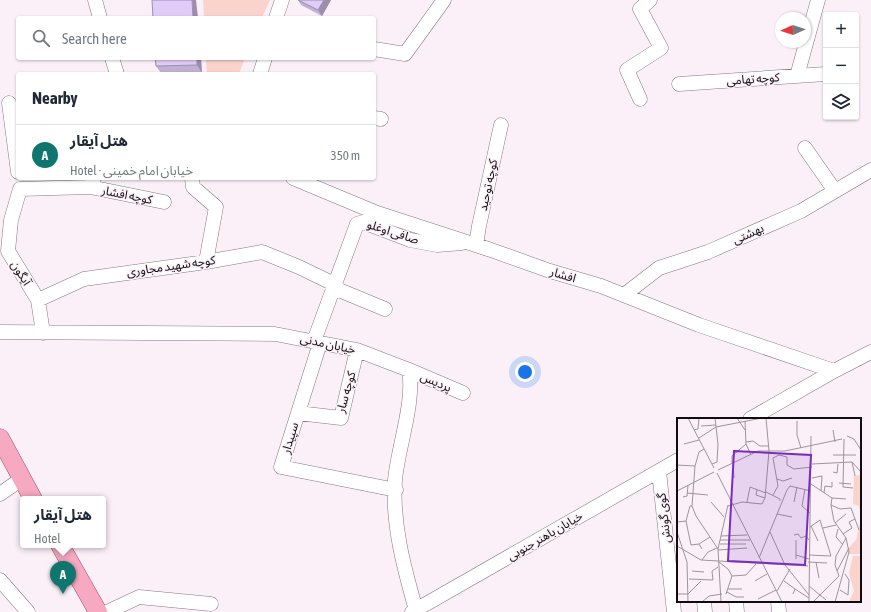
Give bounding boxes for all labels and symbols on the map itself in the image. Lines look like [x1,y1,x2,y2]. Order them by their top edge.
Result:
north arrow [775,12,811,48]
street label: کوچه تهامی [726,70,781,89]
street label: کوچه توحید [476,157,502,212]
street label: کوچه افشار [99,183,155,208]
street label: صافی اوغلو [365,217,421,247]
street label: بهشتی [730,221,766,247]
street label: کوچه شهید مجاوری [126,253,217,280]
street label: آیگون [8,258,34,288]
street label: افشار [547,264,578,286]
street label: خیابان مدنی [299,331,357,357]
your location [515,362,535,382]
street label: کوچه سار [333,369,360,416]
street label: پردیس [418,369,454,396]
inset map [677,418,861,602]
street label: سپیدار [278,421,302,457]
street label: گوی گونش [654,491,674,544]
street label: خیابان باهنر جنوبی [505,509,585,563]
pin: A [50,561,76,594]

